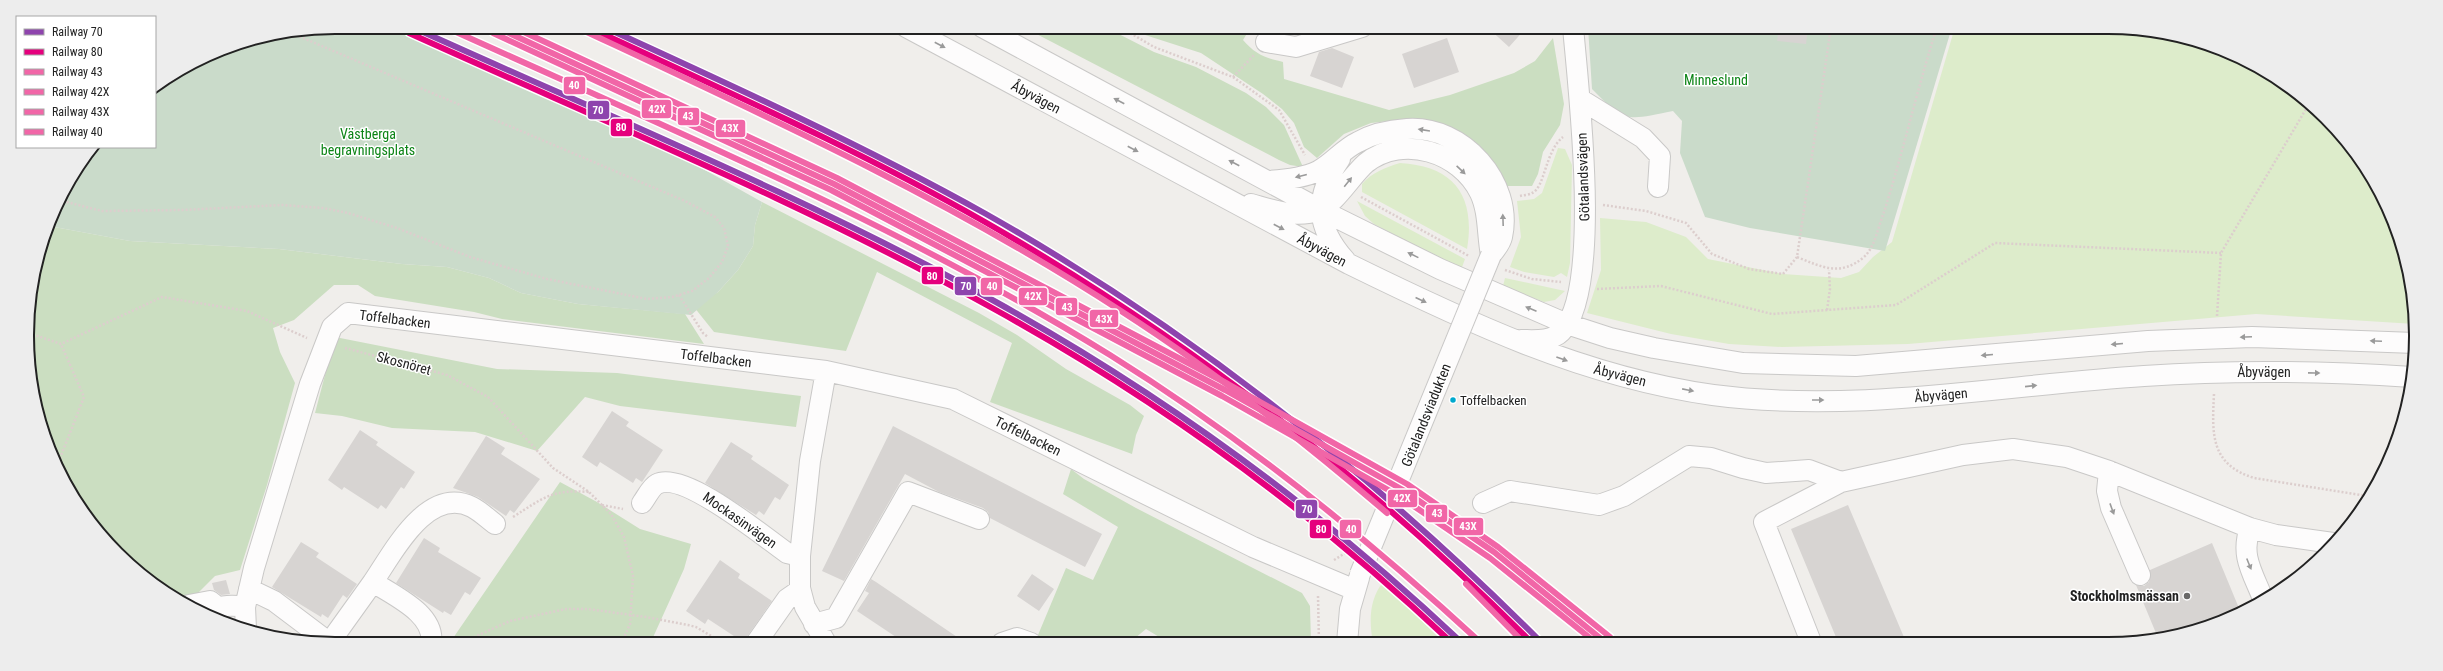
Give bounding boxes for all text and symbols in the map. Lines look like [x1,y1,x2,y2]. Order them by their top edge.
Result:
legend [16,16,156,148]
text: Railway 70 [52,25,103,39]
one-way arrow [934,42,946,49]
text: Railway 80 [52,45,103,59]
text: Railway 43 [52,65,103,79]
park label: Minneslund [1684,72,1748,88]
line badge: 40 [563,76,586,95]
street label: Åbyvägen [1009,76,1064,117]
text: 40 [568,79,580,92]
text: Railway 42X [52,85,110,99]
one-way arrow [1114,98,1125,104]
line badge: 42X [641,99,672,119]
line badge: 70 [587,100,610,120]
text: 42X [648,103,666,116]
text: 70 [592,104,604,117]
text: Railway 43X [52,105,110,119]
line badge: 43 [677,107,700,126]
text: 43 [682,110,694,123]
line badge: 80 [610,118,633,137]
line badge: 43X [715,119,746,138]
text: 80 [615,121,627,134]
text: 43X [721,122,739,135]
text: Railway 40 [52,125,103,139]
park label: Västberga begravningsplats [321,126,415,158]
one-way arrow [1418,127,1430,133]
street label: Götalandsvägen [1573,132,1593,222]
one-way arrow [1128,146,1139,153]
one-way arrow [1228,159,1240,166]
one-way arrow [1456,165,1466,174]
one-way arrow [1295,174,1307,180]
one-way arrow [1344,177,1353,188]
one-way arrow [1500,213,1506,226]
one-way arrow [1274,224,1285,230]
street label: Åbyvägen [1295,229,1350,270]
one-way arrow [1407,252,1419,258]
line badge: 80 [921,266,944,285]
text: 80 [926,270,938,283]
line badge: 70 [954,276,977,296]
line badge: 40 [980,277,1003,296]
text: 70 [960,280,972,293]
text: 40 [986,280,998,293]
line badge: 42X [1018,287,1048,306]
text: 42X [1024,290,1042,303]
line badge: 43 [1055,297,1078,316]
one-way arrow [1416,297,1427,303]
text: 43 [1061,301,1073,314]
one-way arrow [1526,306,1537,312]
street label: Toffelbacken [358,307,432,331]
line badge: 43X [1089,309,1119,328]
text: 43X [1095,313,1113,326]
one-way arrow [2240,334,2252,341]
one-way arrow [2369,338,2382,344]
one-way arrow [2111,341,2123,347]
street label: Toffelbacken [679,346,753,370]
street label: Skosnöret [375,348,433,378]
one-way arrow [1981,352,1993,359]
one-way arrow [1557,356,1569,362]
street label: Åbyvägen [1592,360,1648,389]
street label: Götalandsviadukten [1398,361,1454,469]
street label: Åbyvägen [2237,363,2291,380]
one-way arrow [2308,370,2321,376]
one-way arrow [2025,383,2037,390]
street label: Åbyvägen [1914,384,1968,405]
one-way arrow [1682,387,1694,393]
place label: Toffelbacken [1460,393,1527,408]
marker: Toffelbacken [1448,395,1458,405]
one-way arrow [1812,397,1825,403]
street label: Toffelbacken [992,413,1064,459]
street label: Mockasinvägen [700,489,780,551]
line badge: 42X [1387,489,1418,508]
text: 42X [1393,492,1411,505]
line badge: 70 [1295,499,1318,519]
text: 70 [1301,503,1313,516]
one-way arrow [2110,503,2116,515]
line badge: 43 [1425,504,1448,523]
text: 43 [1431,507,1443,520]
line badge: 43X [1453,517,1484,536]
line badge: 80 [1309,519,1332,539]
line badge: 40 [1339,519,1362,539]
text: 43X [1459,520,1477,533]
text: 80 [1315,523,1327,536]
text: 40 [1345,523,1357,536]
one-way arrow [2246,559,2252,570]
place label: Stockholmsmässan [2070,588,2179,604]
marker: Stockholmsmässan [2182,591,2192,601]

